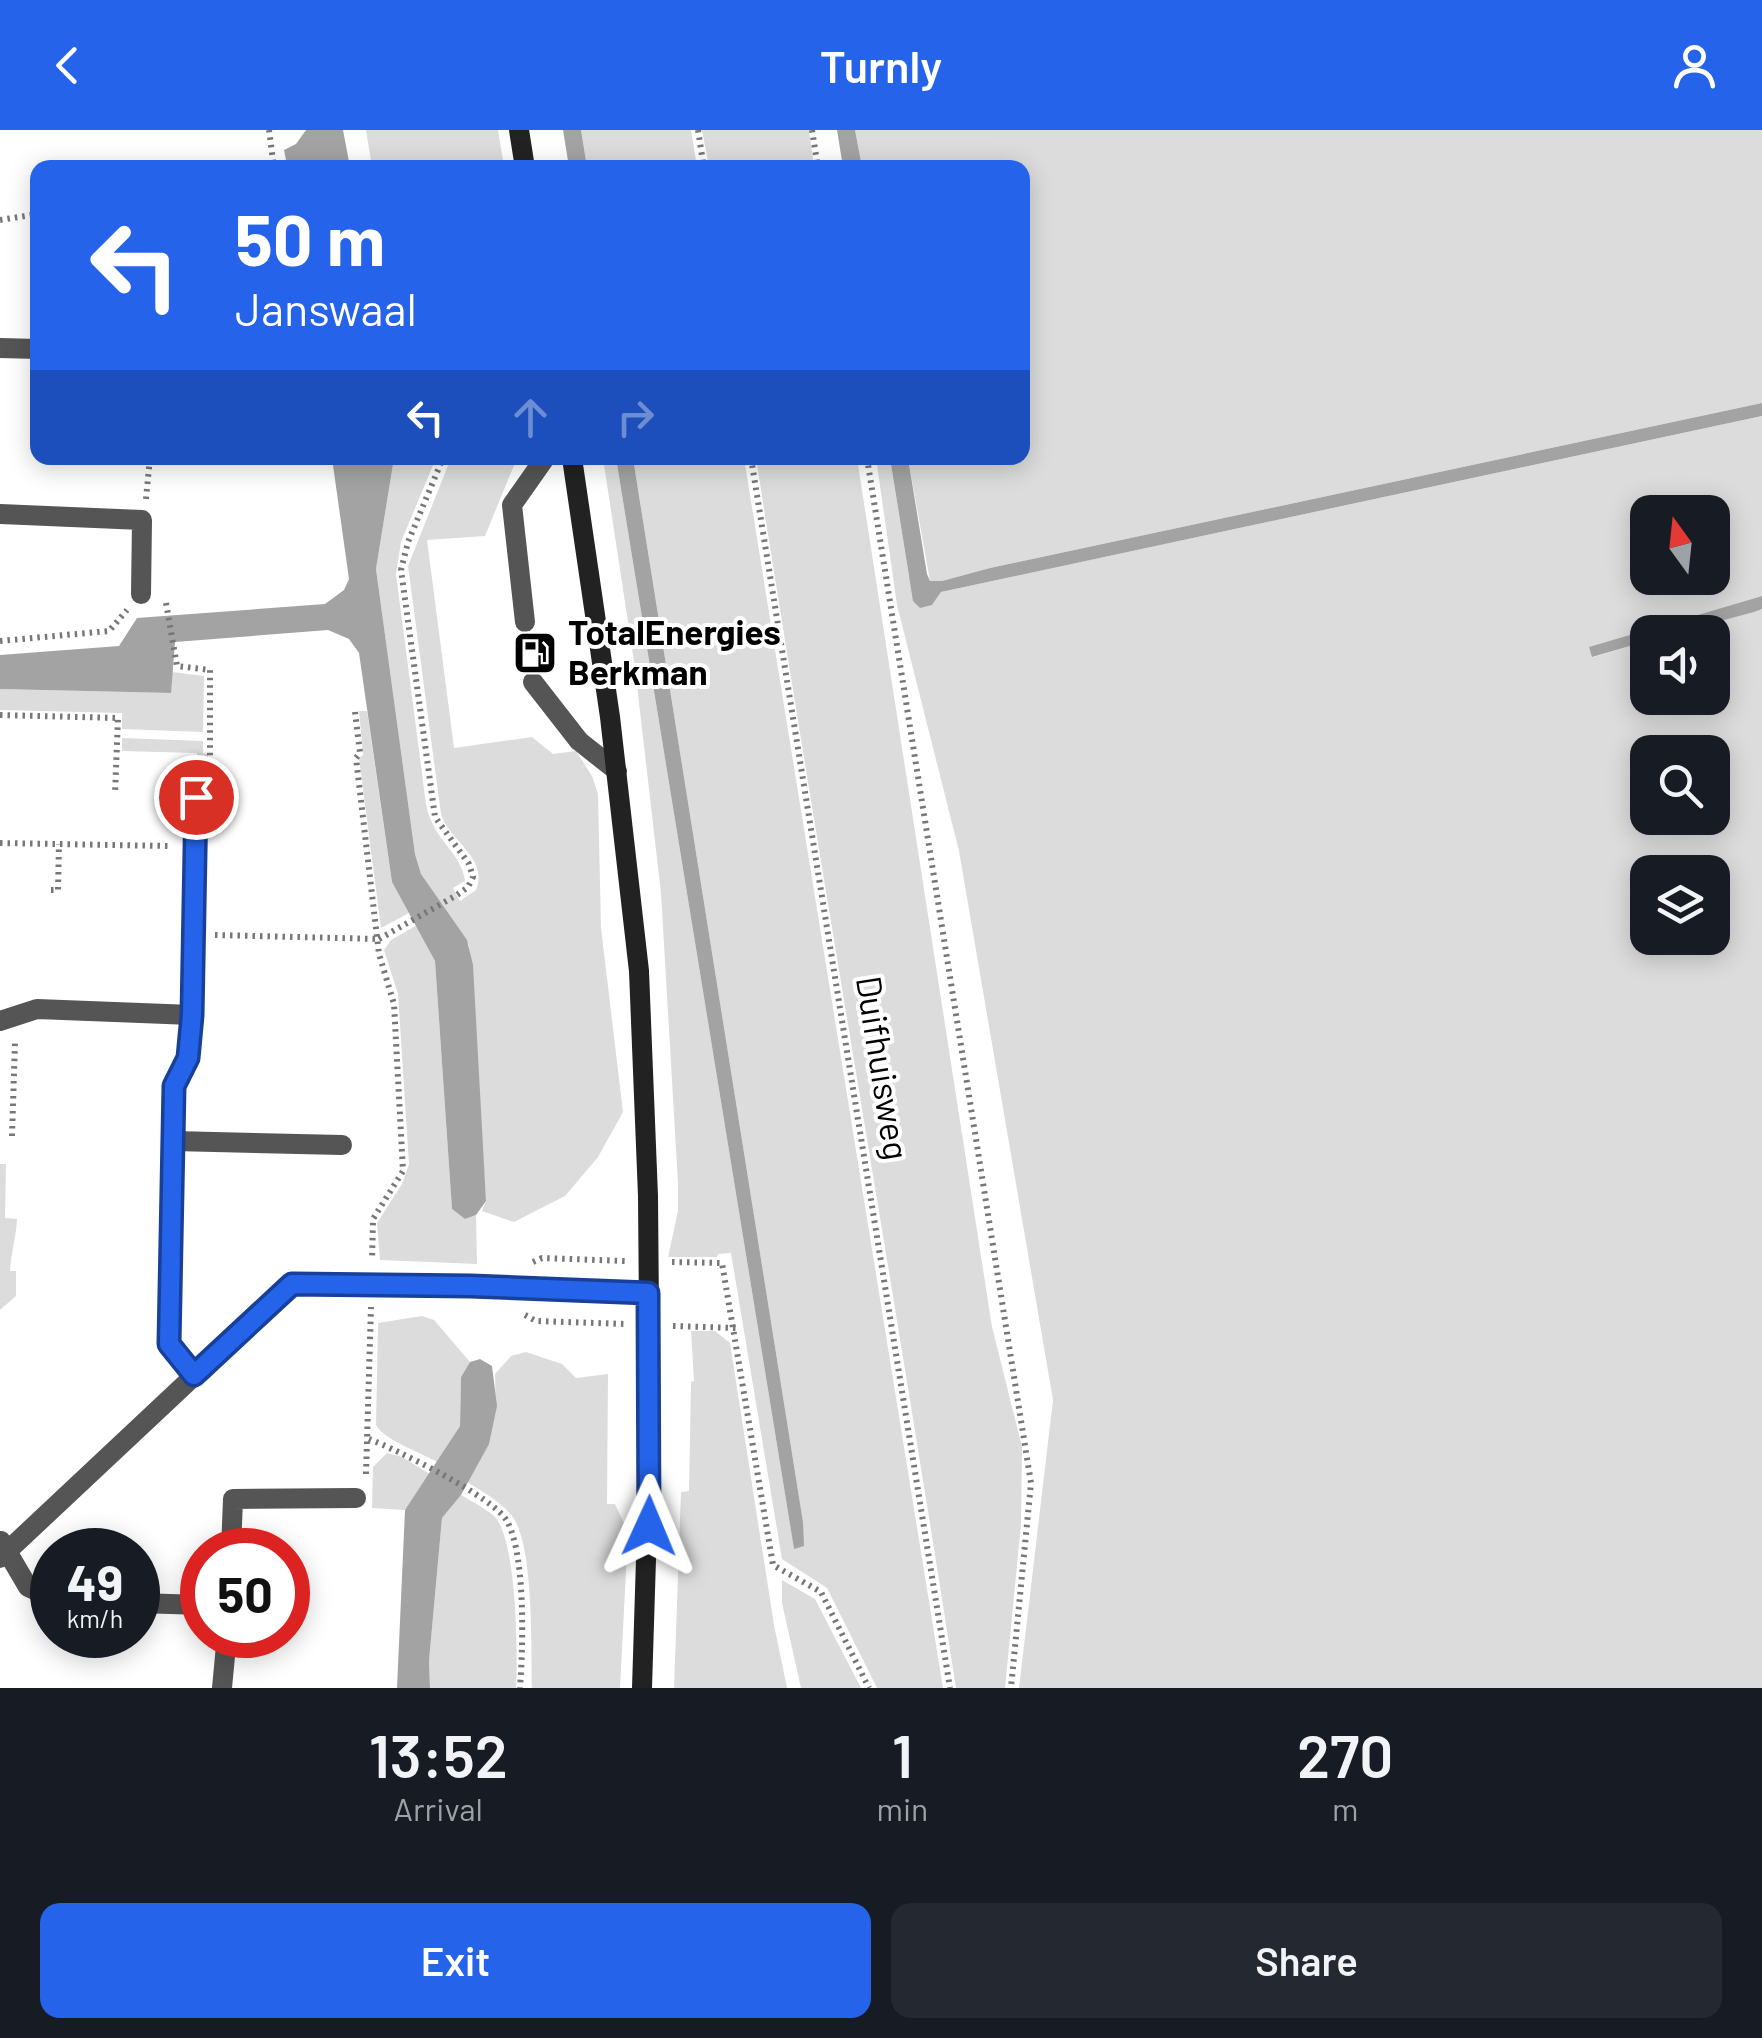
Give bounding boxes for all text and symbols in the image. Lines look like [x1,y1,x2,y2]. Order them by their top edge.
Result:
icon: back [40,38,95,93]
text: Turnly [820,38,942,92]
icon: person [1667,38,1722,93]
text: 50 m [235,196,385,280]
icon: left [70,200,200,330]
text: Janswaal [235,281,417,335]
icon: left [398,390,453,445]
icon: ahead [503,390,558,445]
icon: right [608,390,663,445]
north arrow [1630,495,1730,595]
map controls [1630,495,1730,955]
place label: TotalEnergies Berkman [568,610,781,692]
button: sound [1630,615,1730,715]
fuel station icon: TotalEnergies Berkman [512,630,558,676]
button: search [1630,735,1730,835]
pin [154,755,239,840]
icon: arrive [169,770,224,825]
button: layers [1630,855,1730,955]
street label: Duifhuisweg [849,973,919,1163]
position arrow [597,1474,701,1578]
speed limit sign: 50 [180,1528,310,1658]
text: 49 [67,1551,123,1611]
text: km/h [67,1603,123,1633]
text: 13:52 [369,1718,508,1790]
text: 1 [892,1718,913,1790]
text: 270 [1297,1718,1393,1790]
text: Arrival [394,1789,483,1827]
text: min [876,1789,928,1827]
text: m [1332,1789,1358,1827]
button: Exit [40,1903,871,2018]
button: Share [891,1903,1722,2018]

